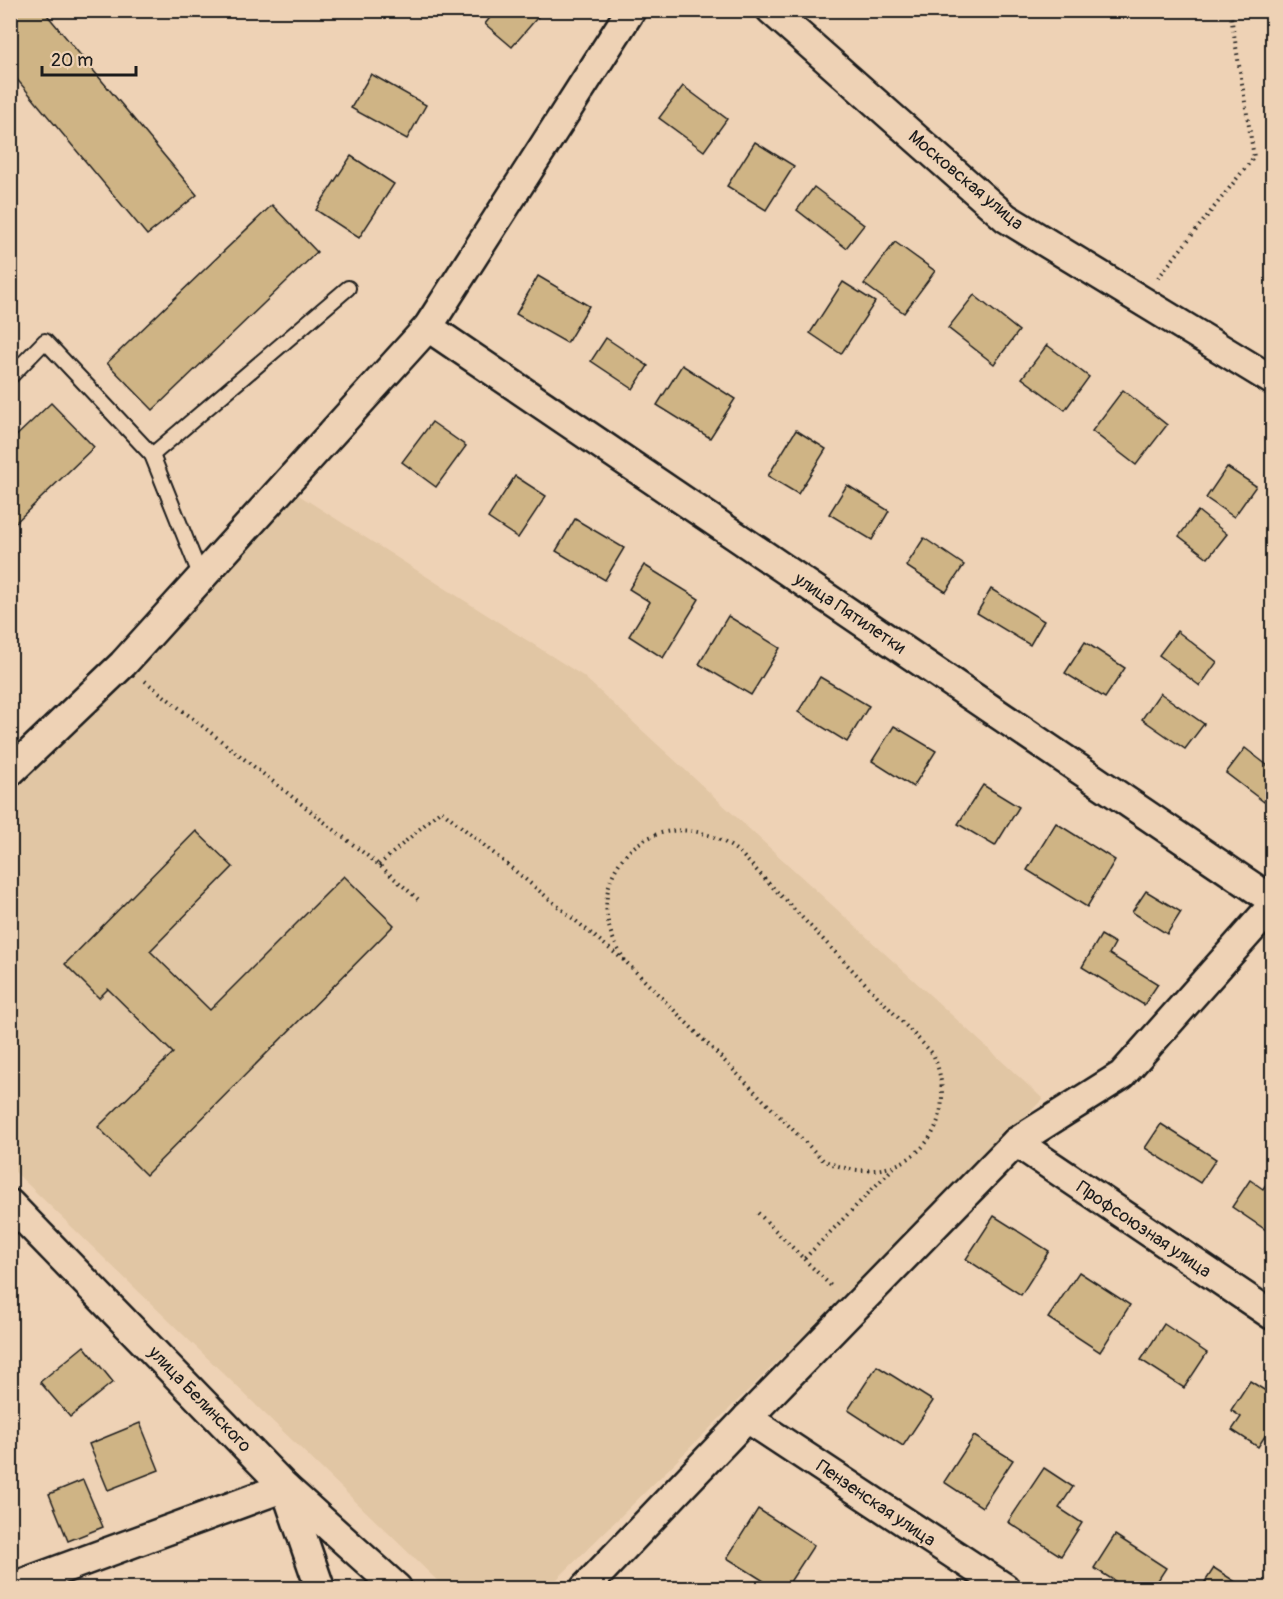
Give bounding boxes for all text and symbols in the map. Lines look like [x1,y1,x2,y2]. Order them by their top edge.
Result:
scale bar [42,39,136,77]
text: 20 m [51,49,93,72]
street label: Московская улица [903,125,1028,235]
street label: улица Пятилетки [789,567,910,659]
street label: Профсоюзная улица [1072,1176,1216,1283]
street label: улица Белинского [142,1341,256,1457]
street label: Пензенская улица [812,1455,940,1552]

